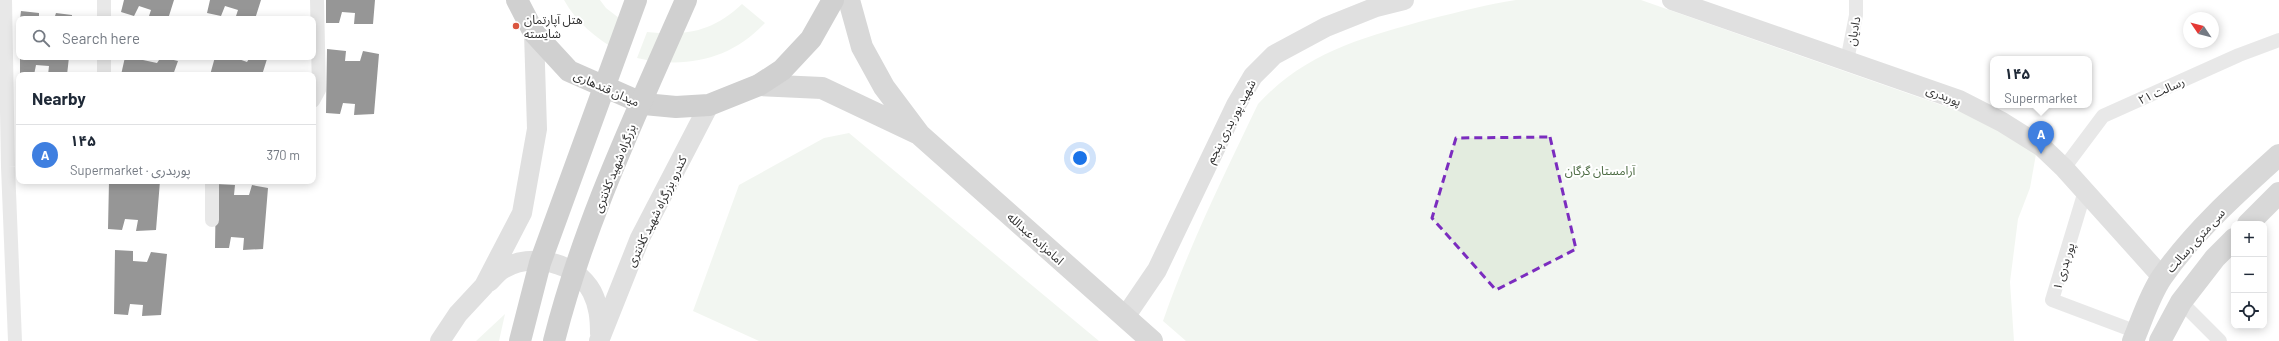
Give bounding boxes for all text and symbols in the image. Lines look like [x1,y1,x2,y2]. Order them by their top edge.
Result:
place label: هتل آپارتمان شایسته [524,12,583,41]
north arrow [2183,12,2219,48]
street label: دادیان [1844,15,1864,47]
search box [16,16,316,60]
marker: هتل آپارتمان شایسته [511,21,521,31]
icon: search [30,27,52,49]
text: Search here [62,29,140,47]
popup [1990,56,2092,108]
text: ۱۴۵ [2004,64,2030,82]
street label: میدان قندهاری [572,67,642,110]
street label: ۲۱ رسالت [2136,74,2187,107]
street label: شهید پور بدری پنجم [1202,77,1261,167]
street label: پوربدری [1924,82,1964,110]
text: Nearby [32,88,86,108]
text: Supermarket [2004,90,2078,106]
pin: A [2028,121,2054,154]
street label: بزرگراه شهید کلانتری [590,122,639,215]
text: ۱۴۵ [70,131,96,149]
text: A [41,147,49,163]
text: 370 m [266,147,300,163]
your location [1070,148,1090,168]
street label: کندرو بزرگراه شهید کلانتری [623,152,690,269]
text: Supermarket · پوربدری [70,162,191,178]
park label: آرامستان گرگان [1565,163,1636,178]
street label: سی متری رسالت [2163,205,2228,275]
street label: امامزاده عبدالله [1004,209,1067,268]
map controls [2231,221,2267,329]
button: + [2231,221,2267,257]
street label: پور بدری ۱ [2049,241,2079,292]
button: − [2231,257,2267,293]
button: locate [2231,293,2267,329]

